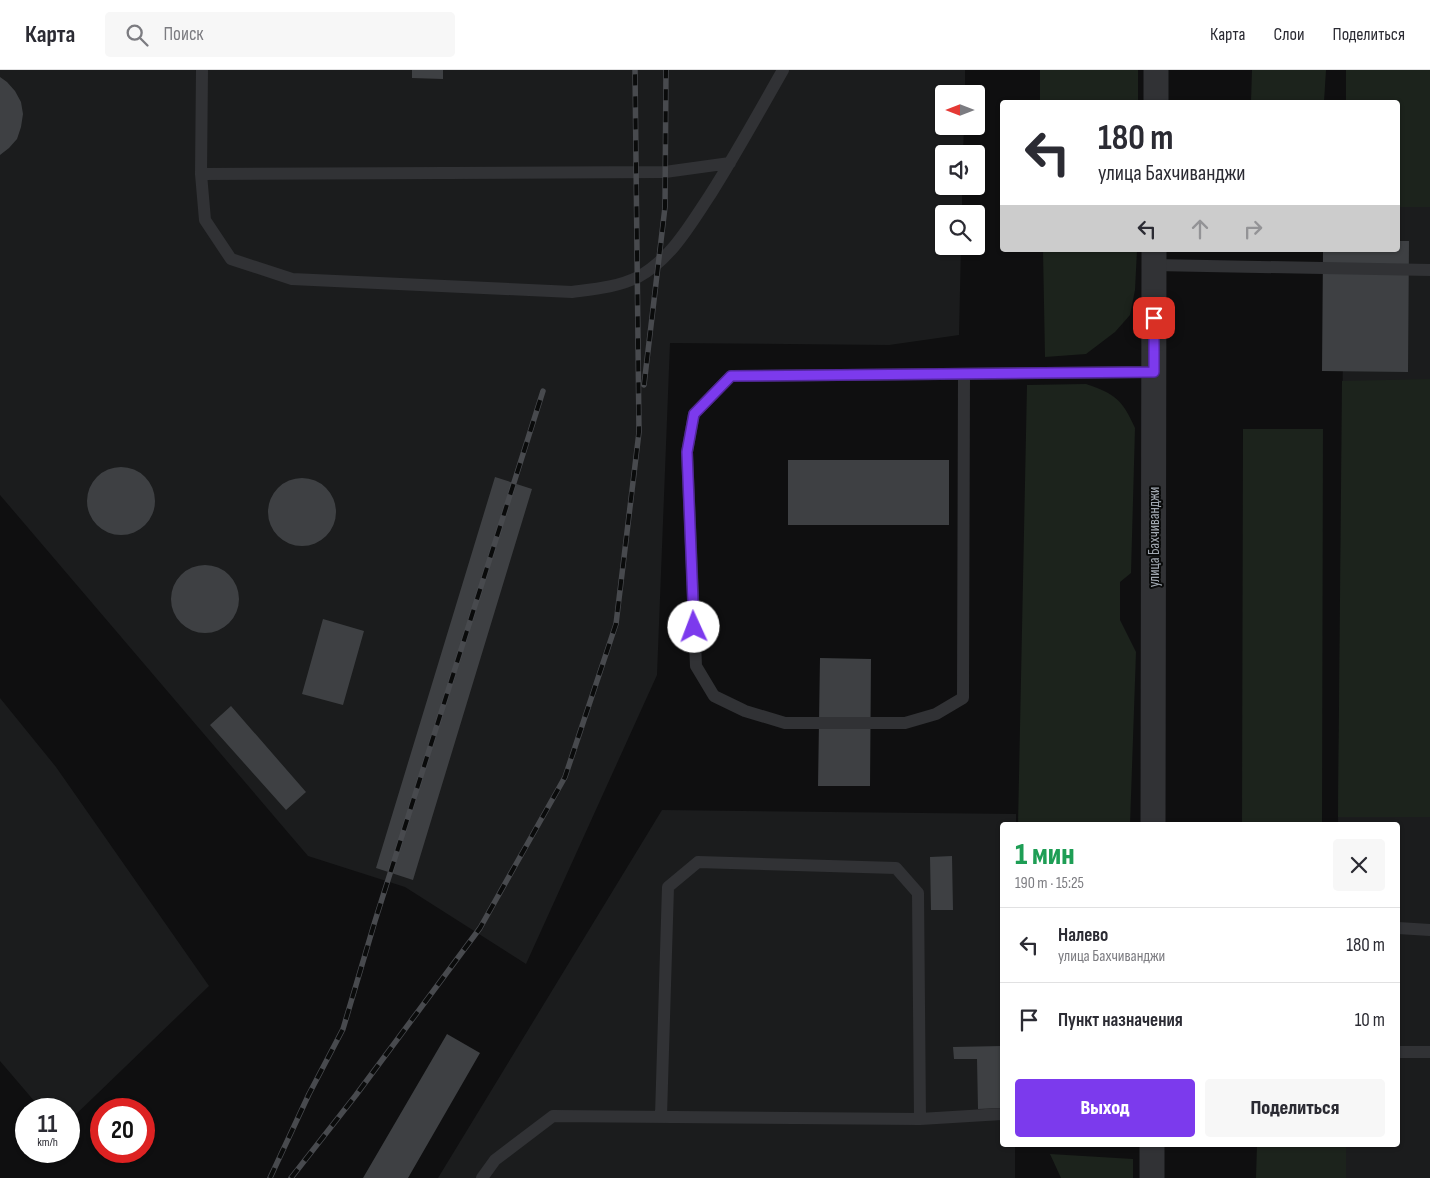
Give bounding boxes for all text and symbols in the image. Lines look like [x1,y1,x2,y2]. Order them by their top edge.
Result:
search box [105,12,455,57]
text: Карта [25,20,75,49]
icon: search [123,21,151,49]
text: Поиск [163,23,204,46]
text: Карта [1210,24,1246,45]
text: Слои [1274,24,1305,45]
text: Поделиться [1333,24,1405,45]
north arrow [935,85,985,135]
map controls [935,85,985,255]
text: 180 m [1098,117,1174,160]
icon: left [1015,120,1080,185]
button: sound [935,145,985,195]
text: улица Бахчиванджи [1098,160,1246,187]
button: search [935,205,985,255]
icon: left [1133,215,1161,243]
icon: ahead [1186,215,1214,243]
icon: right [1239,215,1267,243]
pin [1133,297,1175,339]
icon: arrive [1140,304,1168,332]
street label: улица Бахчиванджи [1145,487,1164,587]
position arrow [667,600,719,652]
text: 1 мин [1015,837,1075,873]
button: close [1333,839,1385,891]
text: 190 m · 15:25 [1015,874,1084,893]
text: Налево [1058,924,1108,947]
icon: left [1015,931,1043,959]
text: 180 m [1346,934,1385,957]
text: улица Бахчиванджи [1058,947,1165,966]
icon: arrive [1015,1006,1043,1034]
text: Пункт назначения [1058,1009,1183,1032]
text: 10 m [1355,1009,1385,1032]
button: Выход [1015,1079,1195,1137]
button: Поделиться [1205,1079,1385,1137]
speed limit sign: 20 [90,1098,155,1163]
text: 11 [38,1109,57,1140]
text: km/h [37,1135,58,1150]

